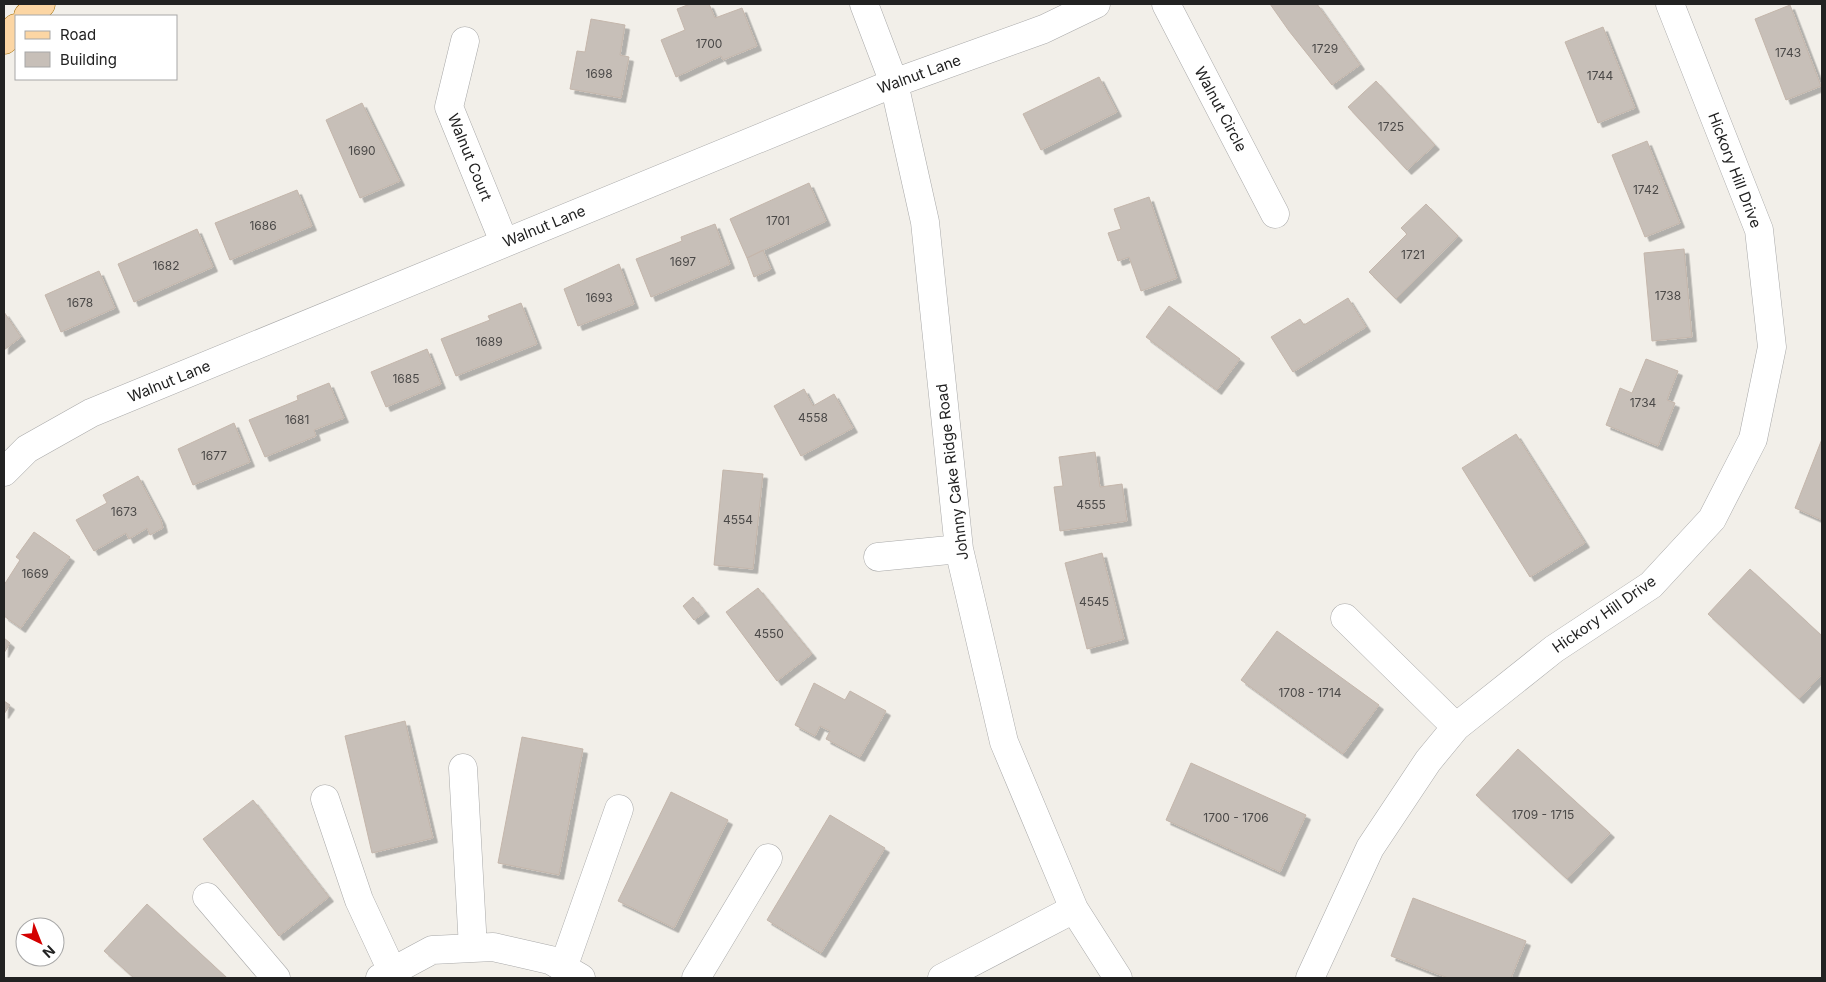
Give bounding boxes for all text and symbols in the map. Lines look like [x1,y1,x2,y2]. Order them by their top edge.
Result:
legend [15,15,178,80]
text: Road [60,25,96,44]
house number: 1700 [696,36,722,51]
house number: 1729 [1312,41,1338,56]
house number: 1743 [1775,45,1801,60]
text: Building [60,50,117,69]
street label: Walnut Lane [875,50,963,98]
street label: Walnut Circle [1191,63,1251,155]
house number: 1698 [585,66,613,81]
house number: 1744 [1587,68,1613,83]
street label: Hickory Hill Drive [1704,110,1766,230]
street label: Walnut Court [444,111,496,204]
house number: 1725 [1378,119,1404,134]
house number: 1690 [348,143,376,158]
house number: 1742 [1633,182,1659,197]
street label: Walnut Lane [500,201,588,251]
house number: 1701 [766,213,790,228]
house number: 1686 [249,218,277,233]
house number: 1721 [1401,247,1425,262]
house number: 1697 [670,254,696,269]
house number: 1682 [152,258,180,273]
house number: 1738 [1655,288,1681,303]
house number: 1693 [585,290,613,305]
house number: 1678 [67,295,93,310]
house number: 1689 [475,334,503,349]
street label: Walnut Lane [125,356,213,406]
house number: 1685 [392,371,420,386]
street label: Johnny Cake Ridge Road [932,383,972,561]
house number: 1734 [1630,395,1657,410]
house number: 4558 [798,410,828,425]
house number: 1681 [285,412,309,427]
house number: 1677 [201,448,227,463]
house number: 4555 [1076,497,1106,512]
house number: 1673 [111,504,137,519]
house number: 4554 [723,512,753,527]
house number: 1669 [21,566,49,581]
street label: Hickory Hill Drive [1548,571,1660,657]
house number: 4545 [1079,594,1109,609]
house number: 4550 [754,626,784,641]
house number: 1708 - 1714 [1278,685,1342,700]
house number: 1709 - 1715 [1512,807,1574,822]
house number: 1700 - 1706 [1203,810,1269,825]
north arrow [15,917,65,967]
text: N [40,942,59,962]

